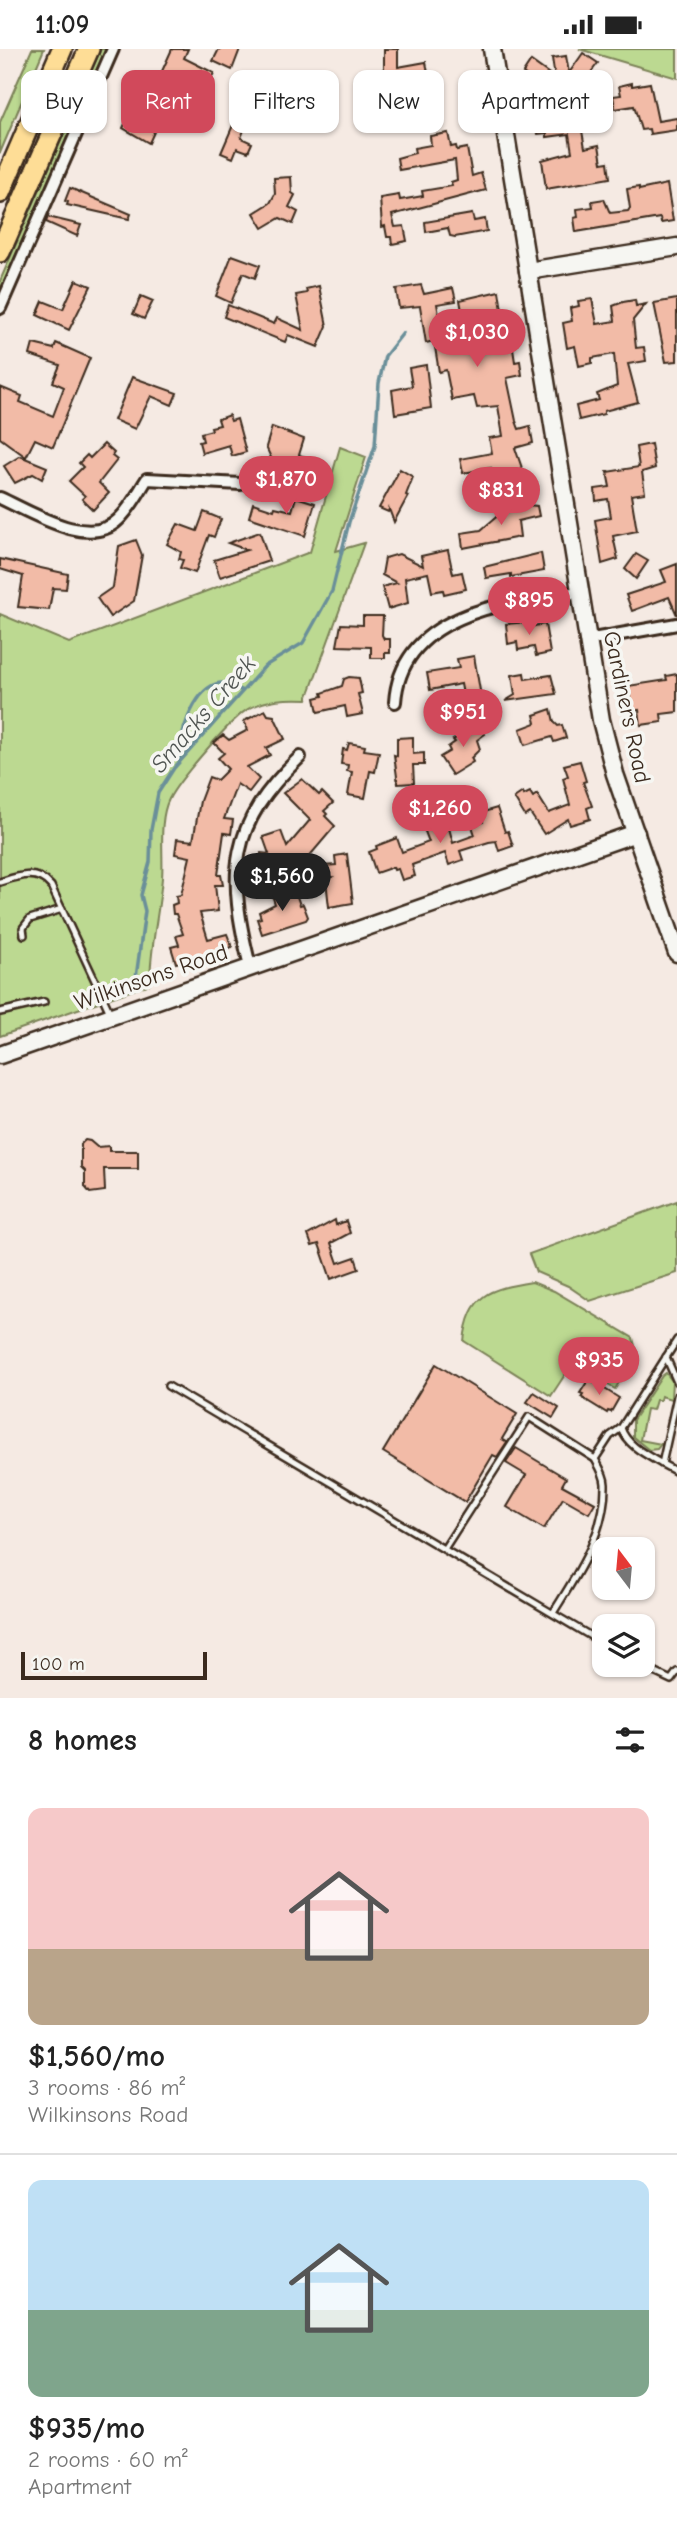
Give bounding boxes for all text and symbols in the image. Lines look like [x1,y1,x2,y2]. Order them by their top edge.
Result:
text: 11:09 [35,10,89,40]
chip: Buy [21,70,107,133]
chip: Rent [121,70,215,133]
chip: Filters [229,70,339,133]
chip: New [353,70,444,133]
chip: Apartment [458,70,613,133]
pin: $1,030 [420,309,534,369]
text: $1,030 [445,318,509,345]
pin: $1,870 [229,456,343,516]
text: $1,870 [255,465,317,492]
pin: $831 [460,468,542,527]
text: $831 [478,476,524,503]
pin: $895 [488,577,570,637]
text: $895 [504,586,554,613]
street label: Gardiners Road [598,629,656,785]
water label: Smacks Creek [145,649,262,778]
pin: $951 [422,689,504,749]
text: $951 [439,698,487,725]
pin: $1,260 [383,785,497,845]
text: $1,260 [408,794,472,821]
pin: $1,560 [225,853,339,913]
text: $1,560 [250,862,314,889]
street label: Wilkinsons Road [71,938,231,1016]
pin: $935 [558,1337,640,1397]
text: $935 [574,1346,624,1373]
north arrow [592,1537,654,1599]
map controls [592,1537,655,1677]
button: layers [592,1614,655,1677]
scale bar [21,1649,206,1681]
text: 100 m [32,1653,85,1675]
icon: filters [611,1721,649,1759]
text: 8 homes [28,1723,137,1758]
icon: home [276,1853,402,1979]
text: $1,560/mo [28,2039,165,2074]
text: 3 rooms · 86 m² [28,2074,185,2101]
text: Wilkinsons Road [28,2101,189,2128]
icon: home [276,2225,402,2351]
text: $935/mo [28,2411,145,2446]
text: 2 rooms · 60 m² [28,2446,188,2473]
text: Apartment [28,2473,131,2500]

